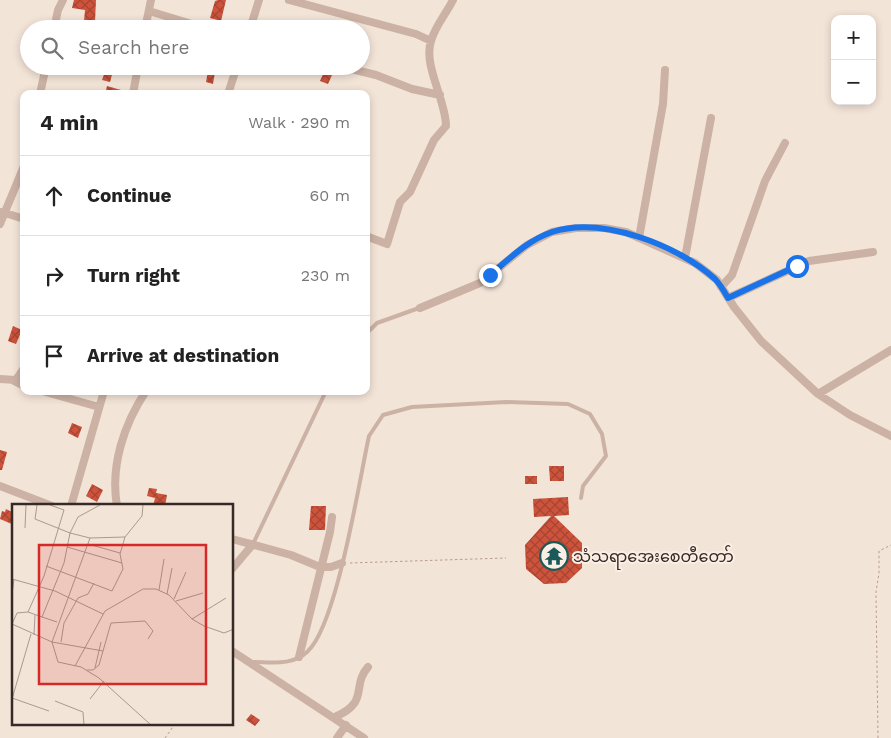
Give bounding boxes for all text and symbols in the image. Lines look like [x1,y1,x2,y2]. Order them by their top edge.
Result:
map controls [831,15,876,105]
button: + [831,15,876,60]
search box [20,20,370,75]
icon: search [38,34,66,62]
text: Search here [78,36,189,59]
button: − [831,60,876,105]
text: 4 min [40,110,98,135]
text: Walk · 290 m [248,113,350,132]
icon: ahead [40,182,68,210]
text: Continue [87,184,171,207]
text: 60 m [310,186,350,205]
route start [786,255,809,278]
icon: right [40,262,68,290]
text: Turn right [87,264,180,287]
route end [479,264,502,287]
text: 230 m [301,266,350,285]
icon: arrive [40,342,68,370]
text: Arrive at destination [87,344,279,367]
inset map [12,504,234,726]
temple icon: သံသရာအေးစေတီတော် [539,541,569,571]
place label: သံသရာအေးစေတီတော် [573,545,734,570]

